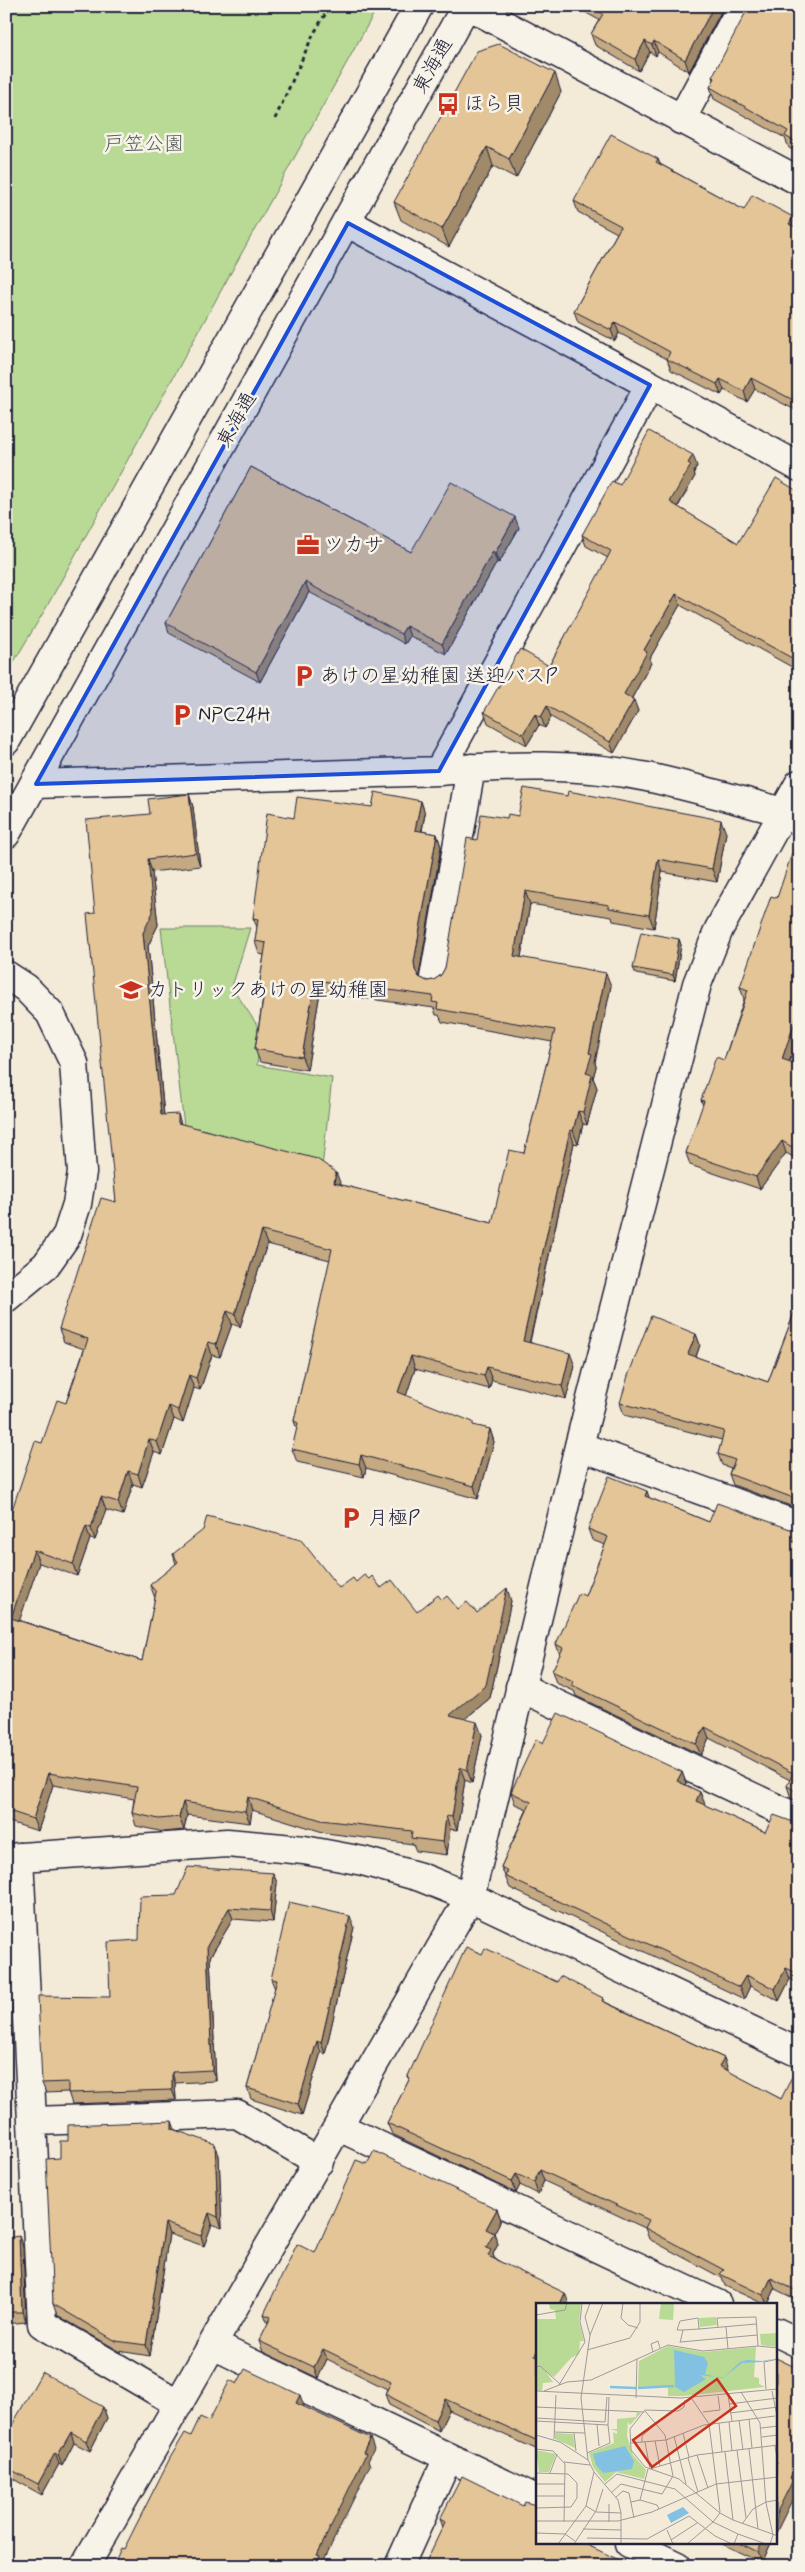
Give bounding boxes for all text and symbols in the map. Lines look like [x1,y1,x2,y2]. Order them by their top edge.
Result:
street label: 東海通 [407,33,459,99]
bus stop icon: ほら貝 [435,91,461,117]
place label: ほら貝 [464,91,524,118]
park label: 戸笠公園 [104,131,184,158]
street label: 東海通 [211,387,263,453]
office icon: ツカサ [295,532,321,558]
place label: ツカサ [324,532,384,559]
parking icon: あけの星幼稚園 送迎バスP [291,663,317,689]
place label: あけの星幼稚園 送迎バスP [320,663,557,690]
parking icon: NPC24H [169,702,195,728]
place label: NPC24H [198,702,271,729]
school or university icon: カトリックあけの星幼稚園 [118,977,144,1003]
place label: カトリックあけの星幼稚園 [148,977,388,1004]
parking icon: 月極P [338,1505,364,1531]
place label: 月極P [368,1505,420,1532]
inset map [536,2303,778,2544]

